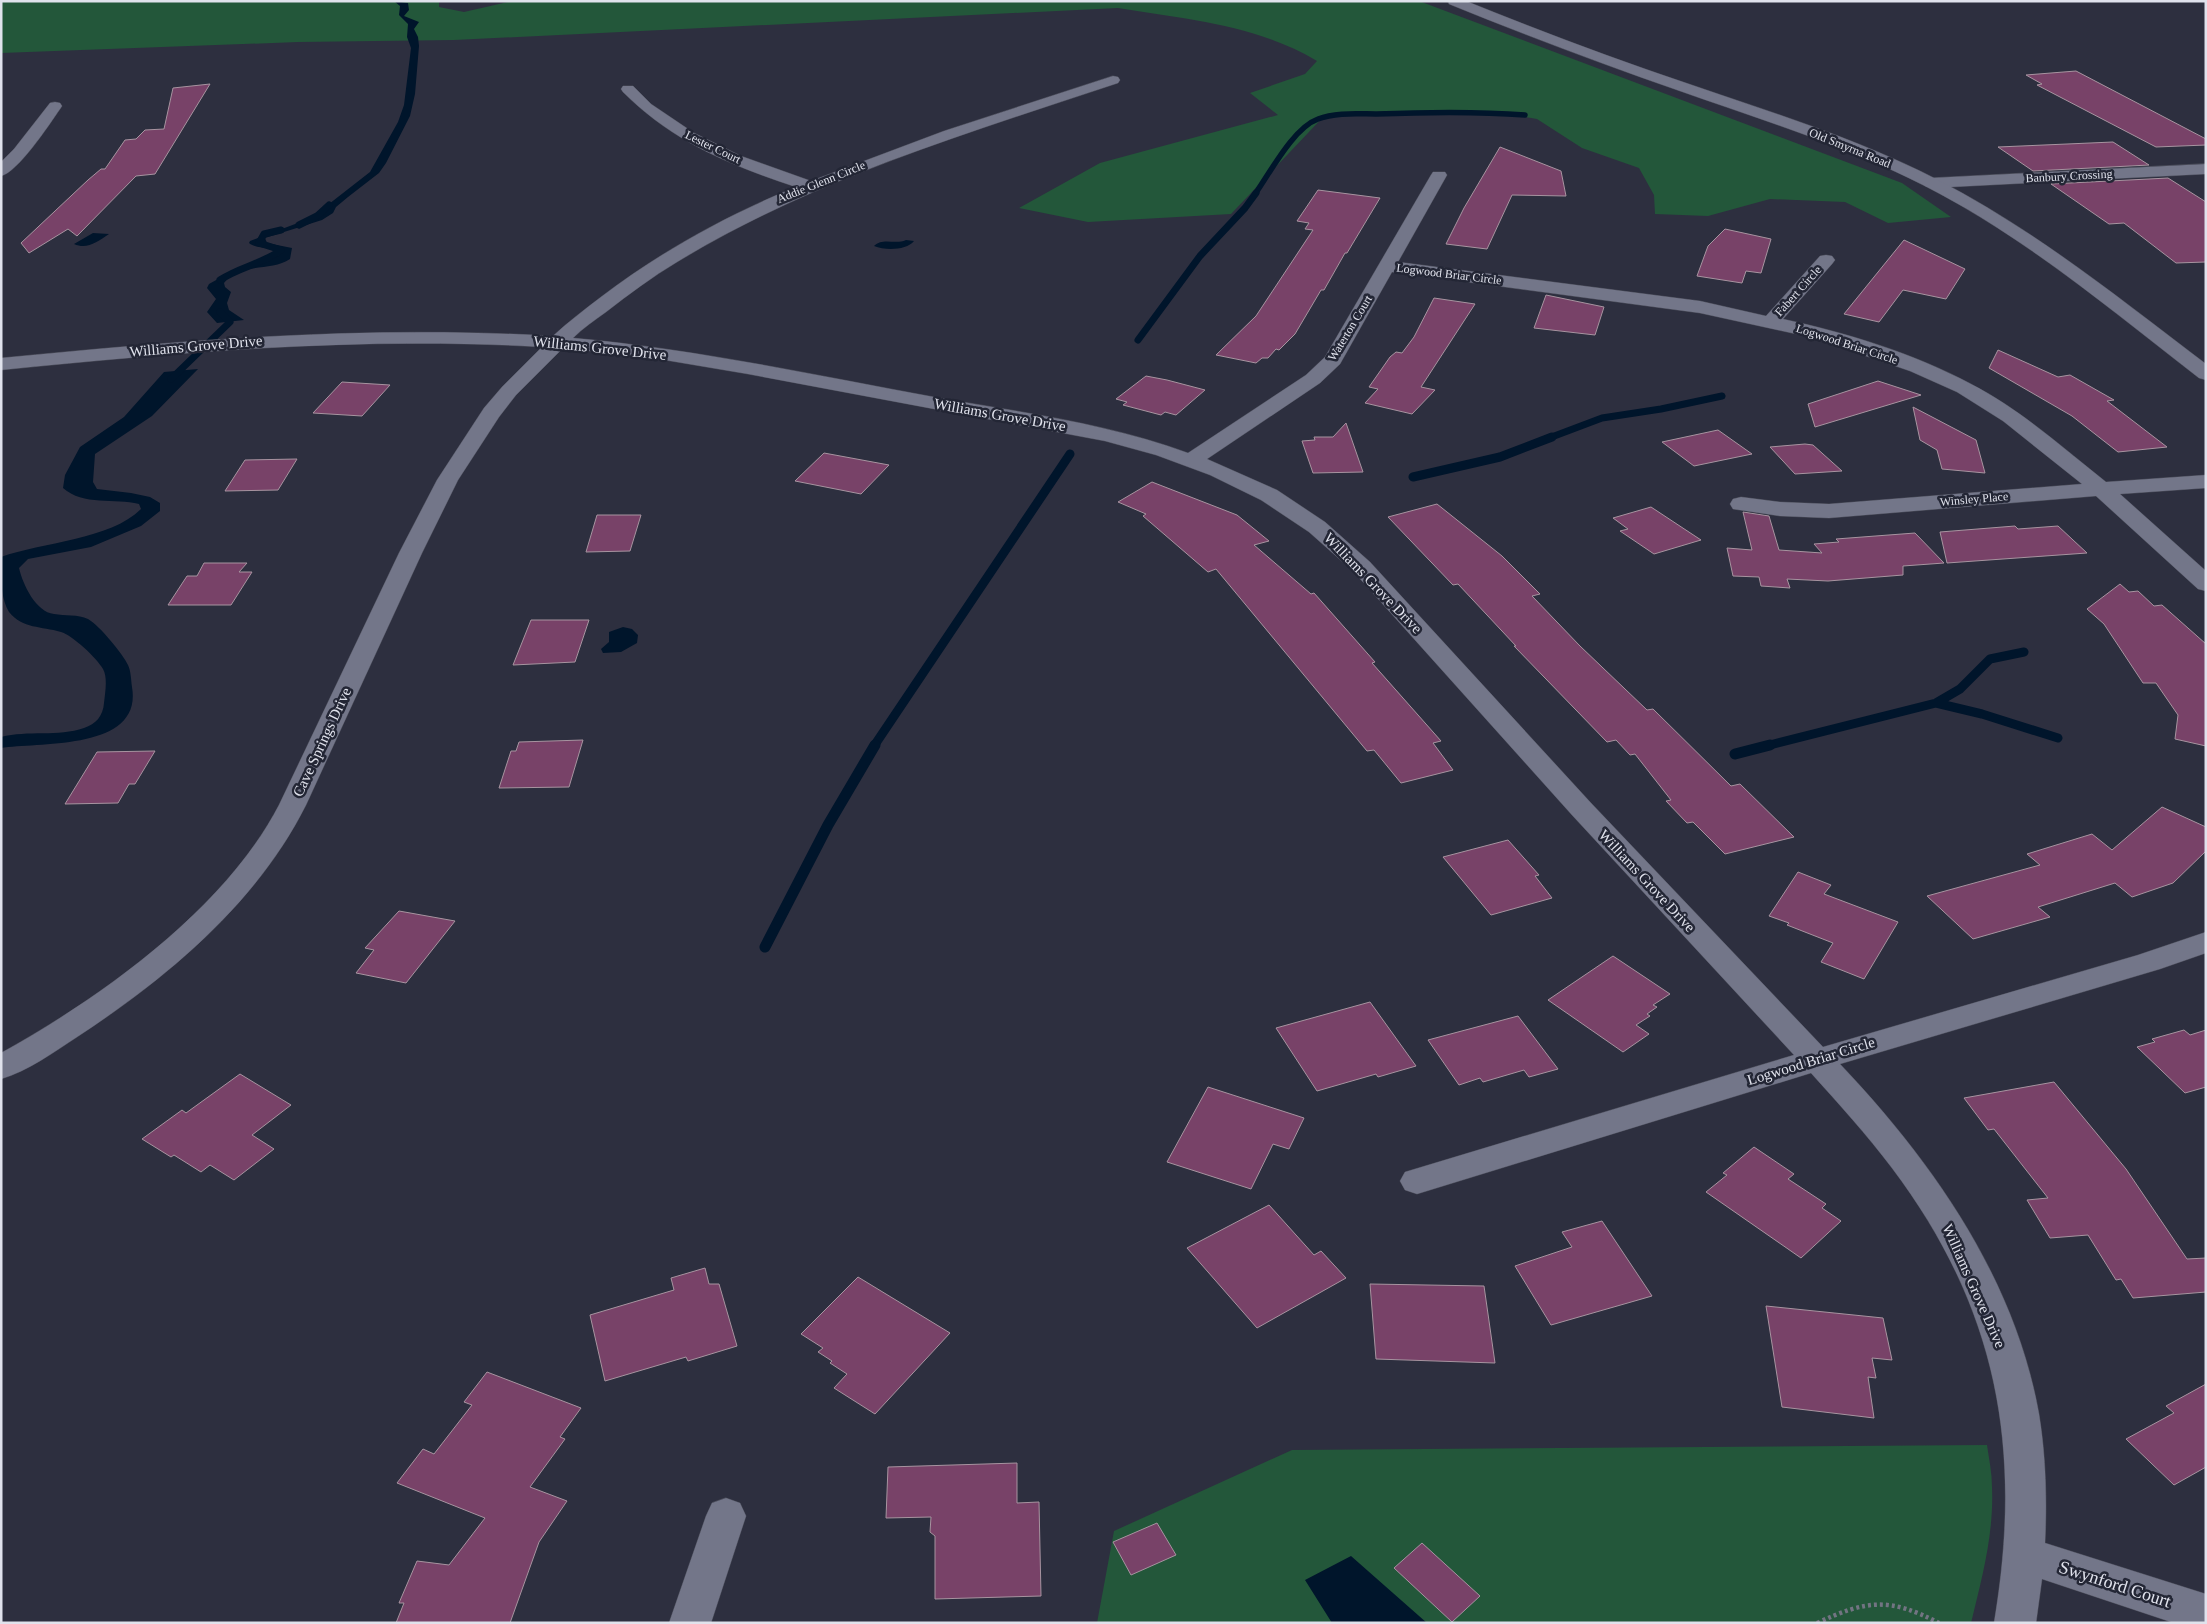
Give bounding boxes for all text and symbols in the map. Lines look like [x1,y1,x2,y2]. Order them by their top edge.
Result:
street label: Old Smyrna Road [1807,125,1893,171]
street label: Lester Court [683,127,744,167]
street label: Addie Glenn Circle [775,158,867,206]
street label: Banbury Crossing [2025,167,2113,185]
street label: Logwood Briar Circle [1396,261,1502,287]
street label: Fabert Circle [1772,263,1824,319]
street label: Waterton Court [1325,292,1375,363]
street label: Logwood Briar Circle [1794,321,1900,367]
street label: Williams Grove Drive [129,332,264,360]
street label: Williams Grove Drive [533,333,668,363]
street label: Williams Grove Drive [933,396,1067,435]
street label: Winsley Place [1939,489,2009,509]
street label: Williams Grove Drive [1321,529,1425,637]
street label: Cave Springs Drive [290,685,354,799]
street label: Williams Grove Drive [1596,827,1699,936]
street label: Logwood Briar Circle [1745,1034,1877,1088]
street label: Williams Grove Drive [1940,1222,2009,1351]
street label: Swynford Court [2057,1556,2173,1612]

